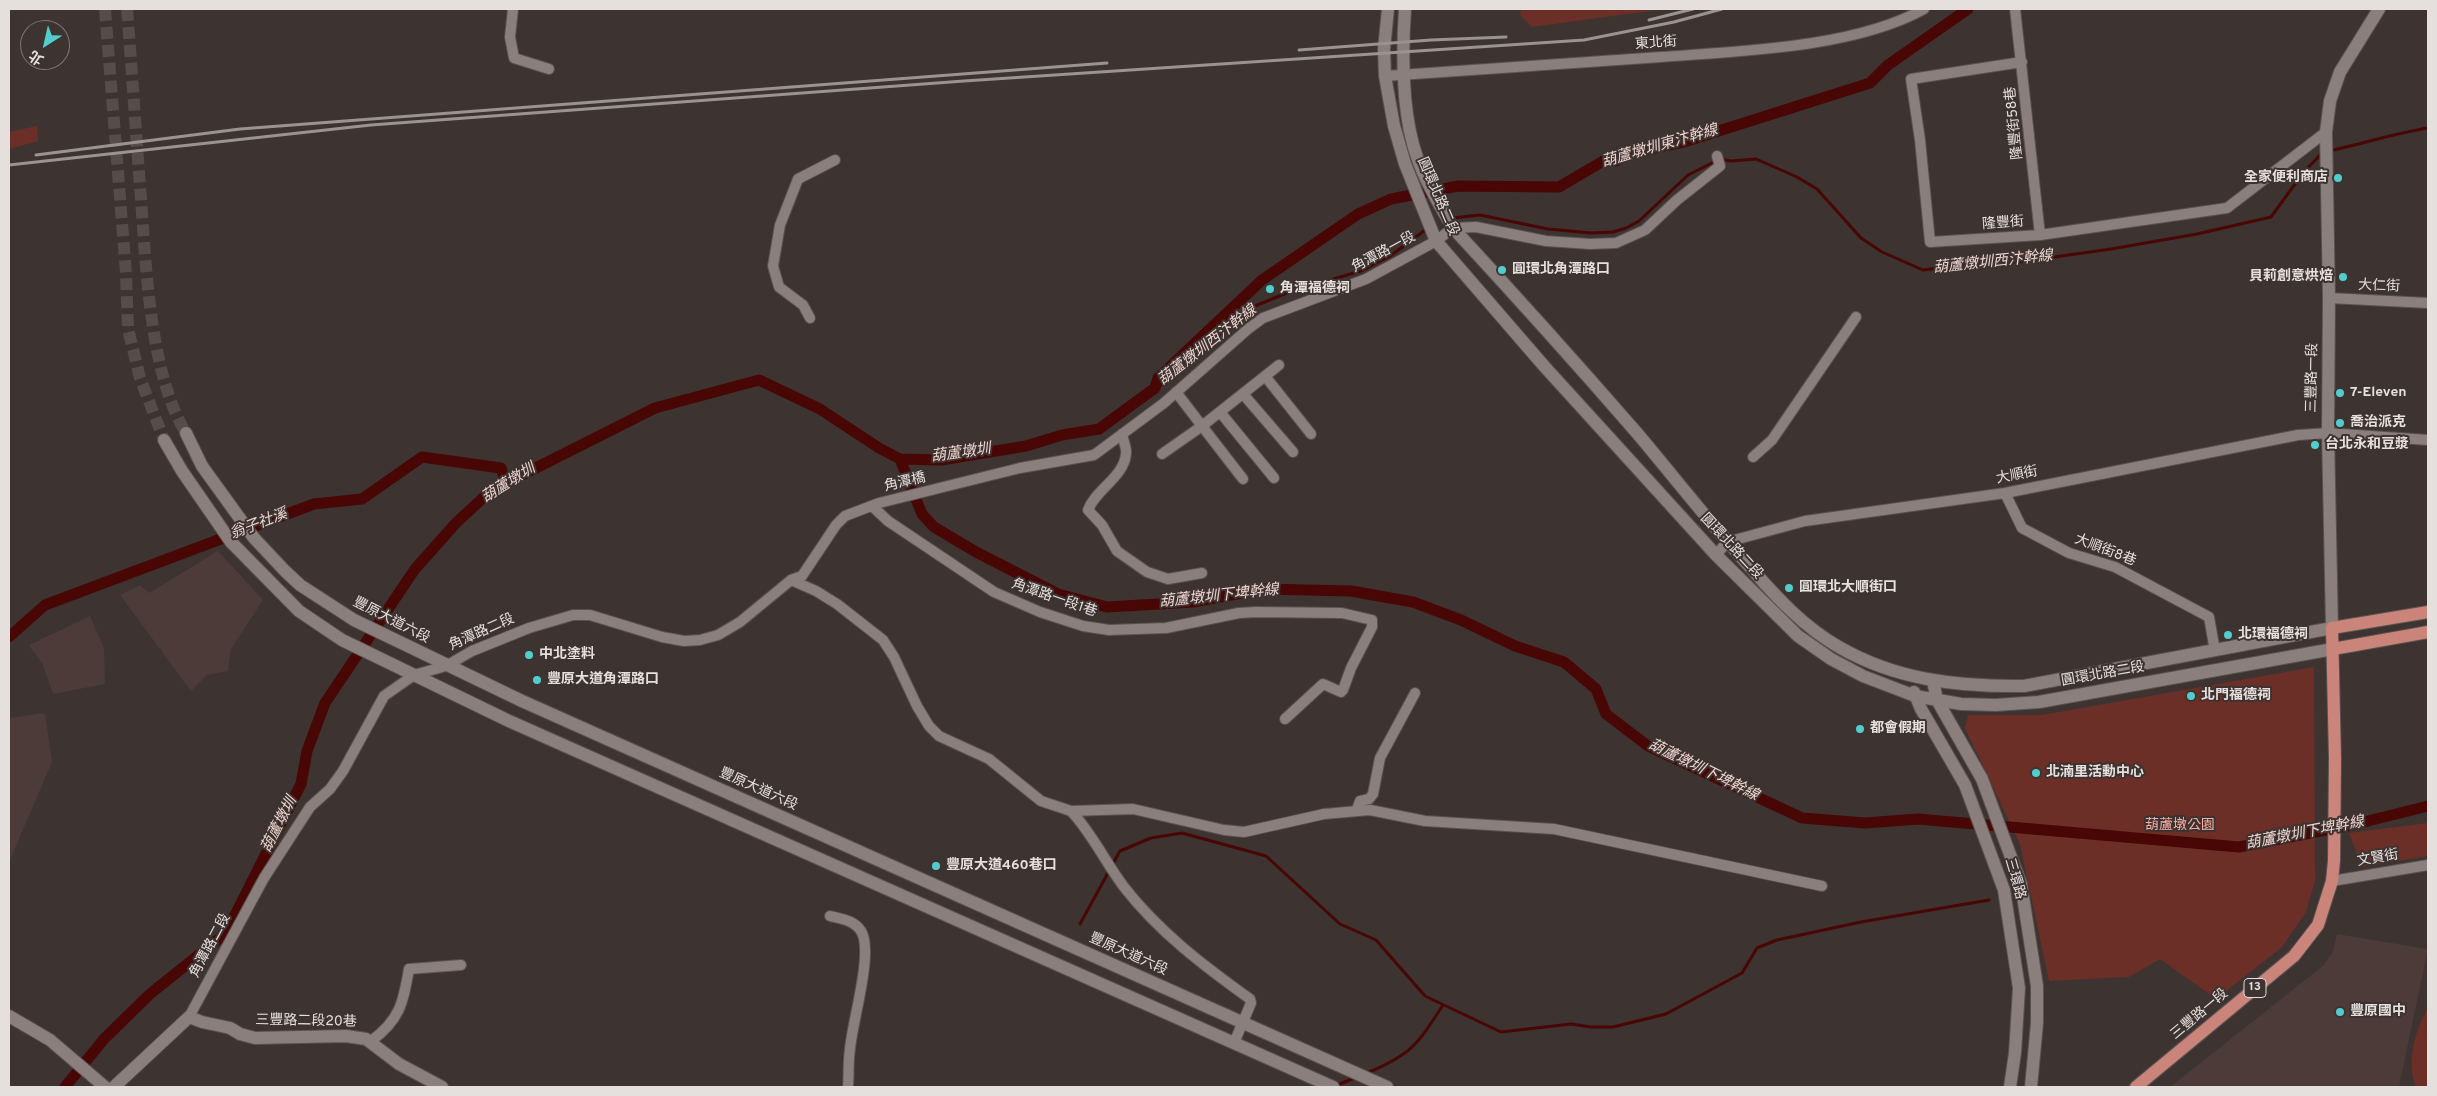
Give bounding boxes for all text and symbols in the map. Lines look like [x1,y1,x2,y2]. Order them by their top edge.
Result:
north arrow [20,20,70,70]
street label: 東北街 [1634,34,1678,54]
text: 北 [26,46,47,68]
street label: 隆豐街58巷 [2003,86,2027,160]
water label: 葫蘆墩圳東汴幹線 [1600,122,1720,172]
street label: 圓環北路二段 [1413,155,1461,239]
place label: 全家便利商店 [2244,170,2328,186]
marker: 全家便利商店 [2332,172,2344,184]
street label: 隆豐街 [1981,214,2025,234]
street label: 角潭路一段 [1349,229,1419,277]
water label: 葫蘆燉圳西汴幹線 [1932,248,2054,278]
place label: 圓環北角潭路口 [1512,262,1610,278]
marker: 圓環北角潭路口 [1496,264,1508,276]
place label: 貝莉創意烘焙 [2249,269,2333,285]
marker: 貝莉創意烘焙 [2337,271,2349,283]
street label: 大仁街 [2358,278,2400,296]
place label: 角潭福德祠 [1280,281,1350,297]
marker: 角潭福德祠 [1264,283,1276,295]
water label: 葫蘆燉圳西汴幹線 [1155,302,1261,390]
street label: 三豐路一段 [2304,343,2322,413]
place label: 7-Eleven [2350,385,2407,401]
marker: 7-Eleven [2334,387,2346,399]
place label: 喬治派克 [2350,415,2406,431]
marker: 喬治派克 [2334,417,2346,429]
place label: 台北永和豆漿 [2325,437,2409,453]
marker: 台北永和豆漿 [2309,439,2321,451]
water label: 葫蘆墩圳 [930,441,992,467]
water label: 葫蘆墩圳 [479,460,539,508]
street label: 大順街 [1995,464,2039,488]
street label: 角潭橋 [883,470,927,496]
water label: 翁子社溪 [228,506,290,544]
street label: 圓環北路二段 [1696,511,1766,583]
street label: 大順街8巷 [2072,532,2138,570]
street label: 角潭路一段1巷 [1009,577,1099,621]
place label: 圓環北大順街口 [1799,580,1897,596]
water label: 葫蘆墩圳下埤幹線 [1158,582,1280,612]
marker: 圓環北大順街口 [1783,582,1795,594]
street label: 豐原大道六段 [350,594,432,648]
street label: 角潭路二段 [447,611,517,655]
place label: 北環福德祠 [2238,627,2308,643]
marker: 北環福德祠 [2222,629,2234,641]
place label: 中北塗料 [539,647,595,663]
marker: 中北塗料 [523,649,535,661]
street label: 圓環北路二段 [2060,659,2146,691]
place label: 豐原大道角潭路口 [547,672,659,688]
marker: 豐原大道角潭路口 [531,674,543,686]
place label: 北門福德祠 [2201,688,2271,704]
marker: 北門福德祠 [2185,690,2197,702]
place label: 都會假期 [1870,721,1926,737]
marker: 都會假期 [1854,723,1866,735]
water label: 葫蘆墩圳下埤幹線 [1645,737,1761,805]
street label: 豐原大道六段 [716,765,800,815]
place label: 北湳里活動中心 [2046,765,2144,781]
marker: 北湳里活動中心 [2030,767,2042,779]
water label: 葫蘆墩圳 [258,794,302,856]
water label: 葫蘆墩圳下埤幹線 [2244,814,2366,854]
park label: 葫蘆墩公園 [2145,818,2215,834]
street label: 文賢街 [2356,847,2400,871]
street label: 三環路 [2000,856,2028,902]
place label: 豐原大道460巷口 [946,858,1057,874]
marker: 豐原大道460巷口 [930,860,942,872]
street label: 角潭路二段 [187,911,235,981]
street label: 豐原大道六段 [1086,930,1170,980]
road number: 13 [2244,978,2266,998]
street label: 三豐路一段 [2168,986,2232,1044]
place label: 豐原國中 [2350,1004,2406,1020]
marker: 豐原國中 [2334,1006,2346,1018]
street label: 三豐路二段20巷 [255,1013,357,1031]

